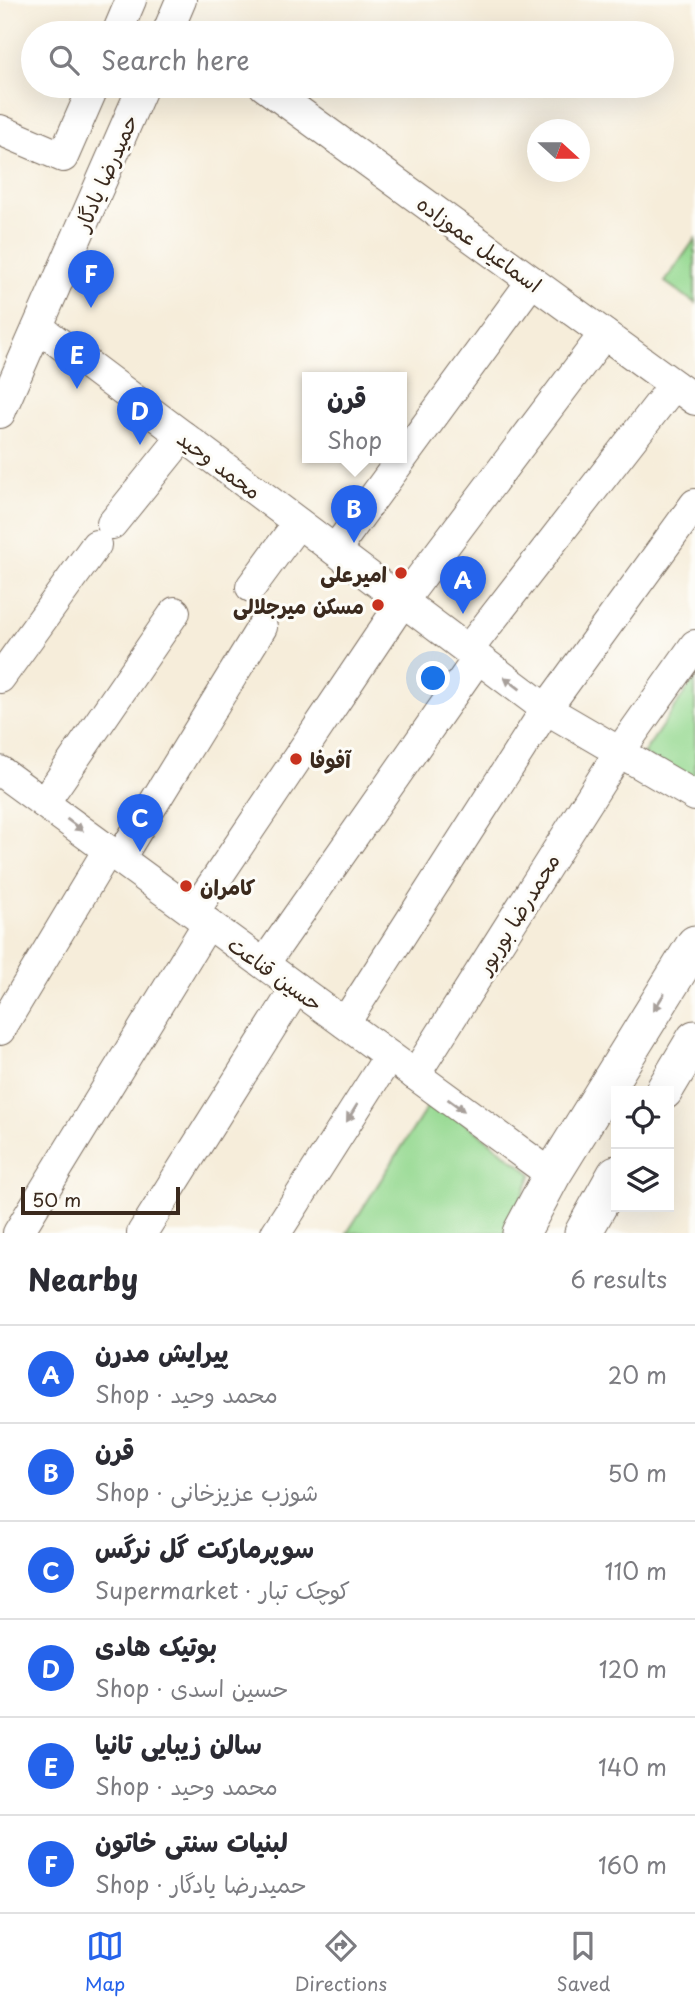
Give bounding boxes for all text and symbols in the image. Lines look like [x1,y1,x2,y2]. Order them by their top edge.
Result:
search box [21,21,674,98]
text: Search here [101,40,250,79]
icon: search [45,41,83,79]
street label: حمیدرضا یادگار [64,109,145,237]
north arrow [527,119,590,182]
street label: اسماعیل عموزاده [411,187,549,299]
pin: F [68,250,114,308]
pin: E [54,331,100,389]
popup [302,372,407,463]
text: قرن [327,378,367,417]
pin: D [117,387,163,445]
street label: محمد وحید [171,422,269,506]
text: Shop [327,422,382,457]
pin: B [331,485,377,543]
pin: A [440,556,486,614]
place label: امیرعلی [320,557,387,589]
marker: امیرعلی [393,565,409,581]
place label: مسکن میرجلالی [233,589,364,621]
marker: مسکن میرجلالی [370,597,386,613]
your location [416,661,450,695]
one-way arrow [503,676,521,690]
place label: آفوفا [310,743,352,775]
marker: آفوفا [288,751,304,767]
pin: C [117,794,163,852]
one-way arrow [66,818,84,832]
street label: محمدرضا بوربور [466,847,567,981]
place label: کامران [200,870,256,902]
marker: کامران [178,878,194,894]
street label: حسین قناعت [222,928,330,1018]
one-way arrow [653,992,666,1012]
map controls [611,1086,674,1212]
button: locate [611,1086,674,1149]
one-way arrow [447,1097,465,1111]
one-way arrow [346,1103,359,1123]
button: layers [611,1149,674,1212]
scale bar [21,1184,180,1216]
text: 50 m [32,1185,81,1213]
text: Nearby [28,1256,138,1301]
text: 6 results [571,1261,667,1296]
text: پیرایش مدرن [95,1332,229,1371]
text: A [42,1357,60,1392]
text: 20 m [608,1357,667,1392]
text: Shop · محمد وحید [95,1376,278,1411]
text: قرن [95,1430,135,1469]
text: B [43,1455,59,1490]
text: 50 m [607,1455,667,1490]
text: Shop · شوزب عزیزخانی [95,1474,318,1509]
text: سوپرمارکت گل نرگس [95,1528,314,1567]
text: C [42,1553,60,1588]
text: 110 m [605,1553,667,1588]
text: Supermarket · کوچک تبار [95,1572,350,1607]
text: بوتیک هادی [95,1626,217,1665]
text: D [42,1651,60,1686]
text: 120 m [599,1651,667,1686]
text: Shop · حسین اسدی [95,1670,289,1705]
text: سالن زیبایی تانیا [95,1724,262,1763]
text: E [44,1749,58,1784]
text: 140 m [598,1749,667,1784]
text: Shop · محمد وحید [95,1768,278,1803]
text: لبنیات سنتی خاتون [95,1822,288,1861]
text: F [44,1847,58,1882]
text: 160 m [598,1847,667,1882]
text: Shop · حمیدرضا یادگار [95,1866,307,1901]
tab: Map [85,1927,125,1997]
tab: Directions [295,1927,387,1997]
tab: Saved [556,1927,610,1997]

